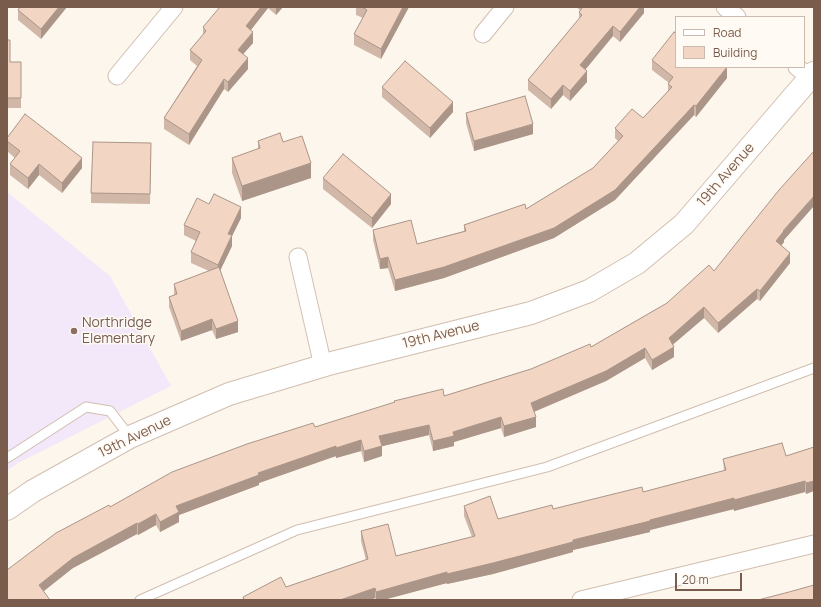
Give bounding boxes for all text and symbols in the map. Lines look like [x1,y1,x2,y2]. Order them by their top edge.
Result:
legend [675,16,805,68]
text: Road [713,24,741,41]
text: Building [713,44,757,61]
street label: 19th Avenue [694,140,758,210]
place label: Northridge Elementary [82,315,155,348]
street label: 19th Avenue [401,317,481,353]
marker: Northridge Elementary [69,326,79,336]
street label: 19th Avenue [96,412,174,462]
scale bar [677,565,744,591]
text: 20 m [682,571,709,588]

